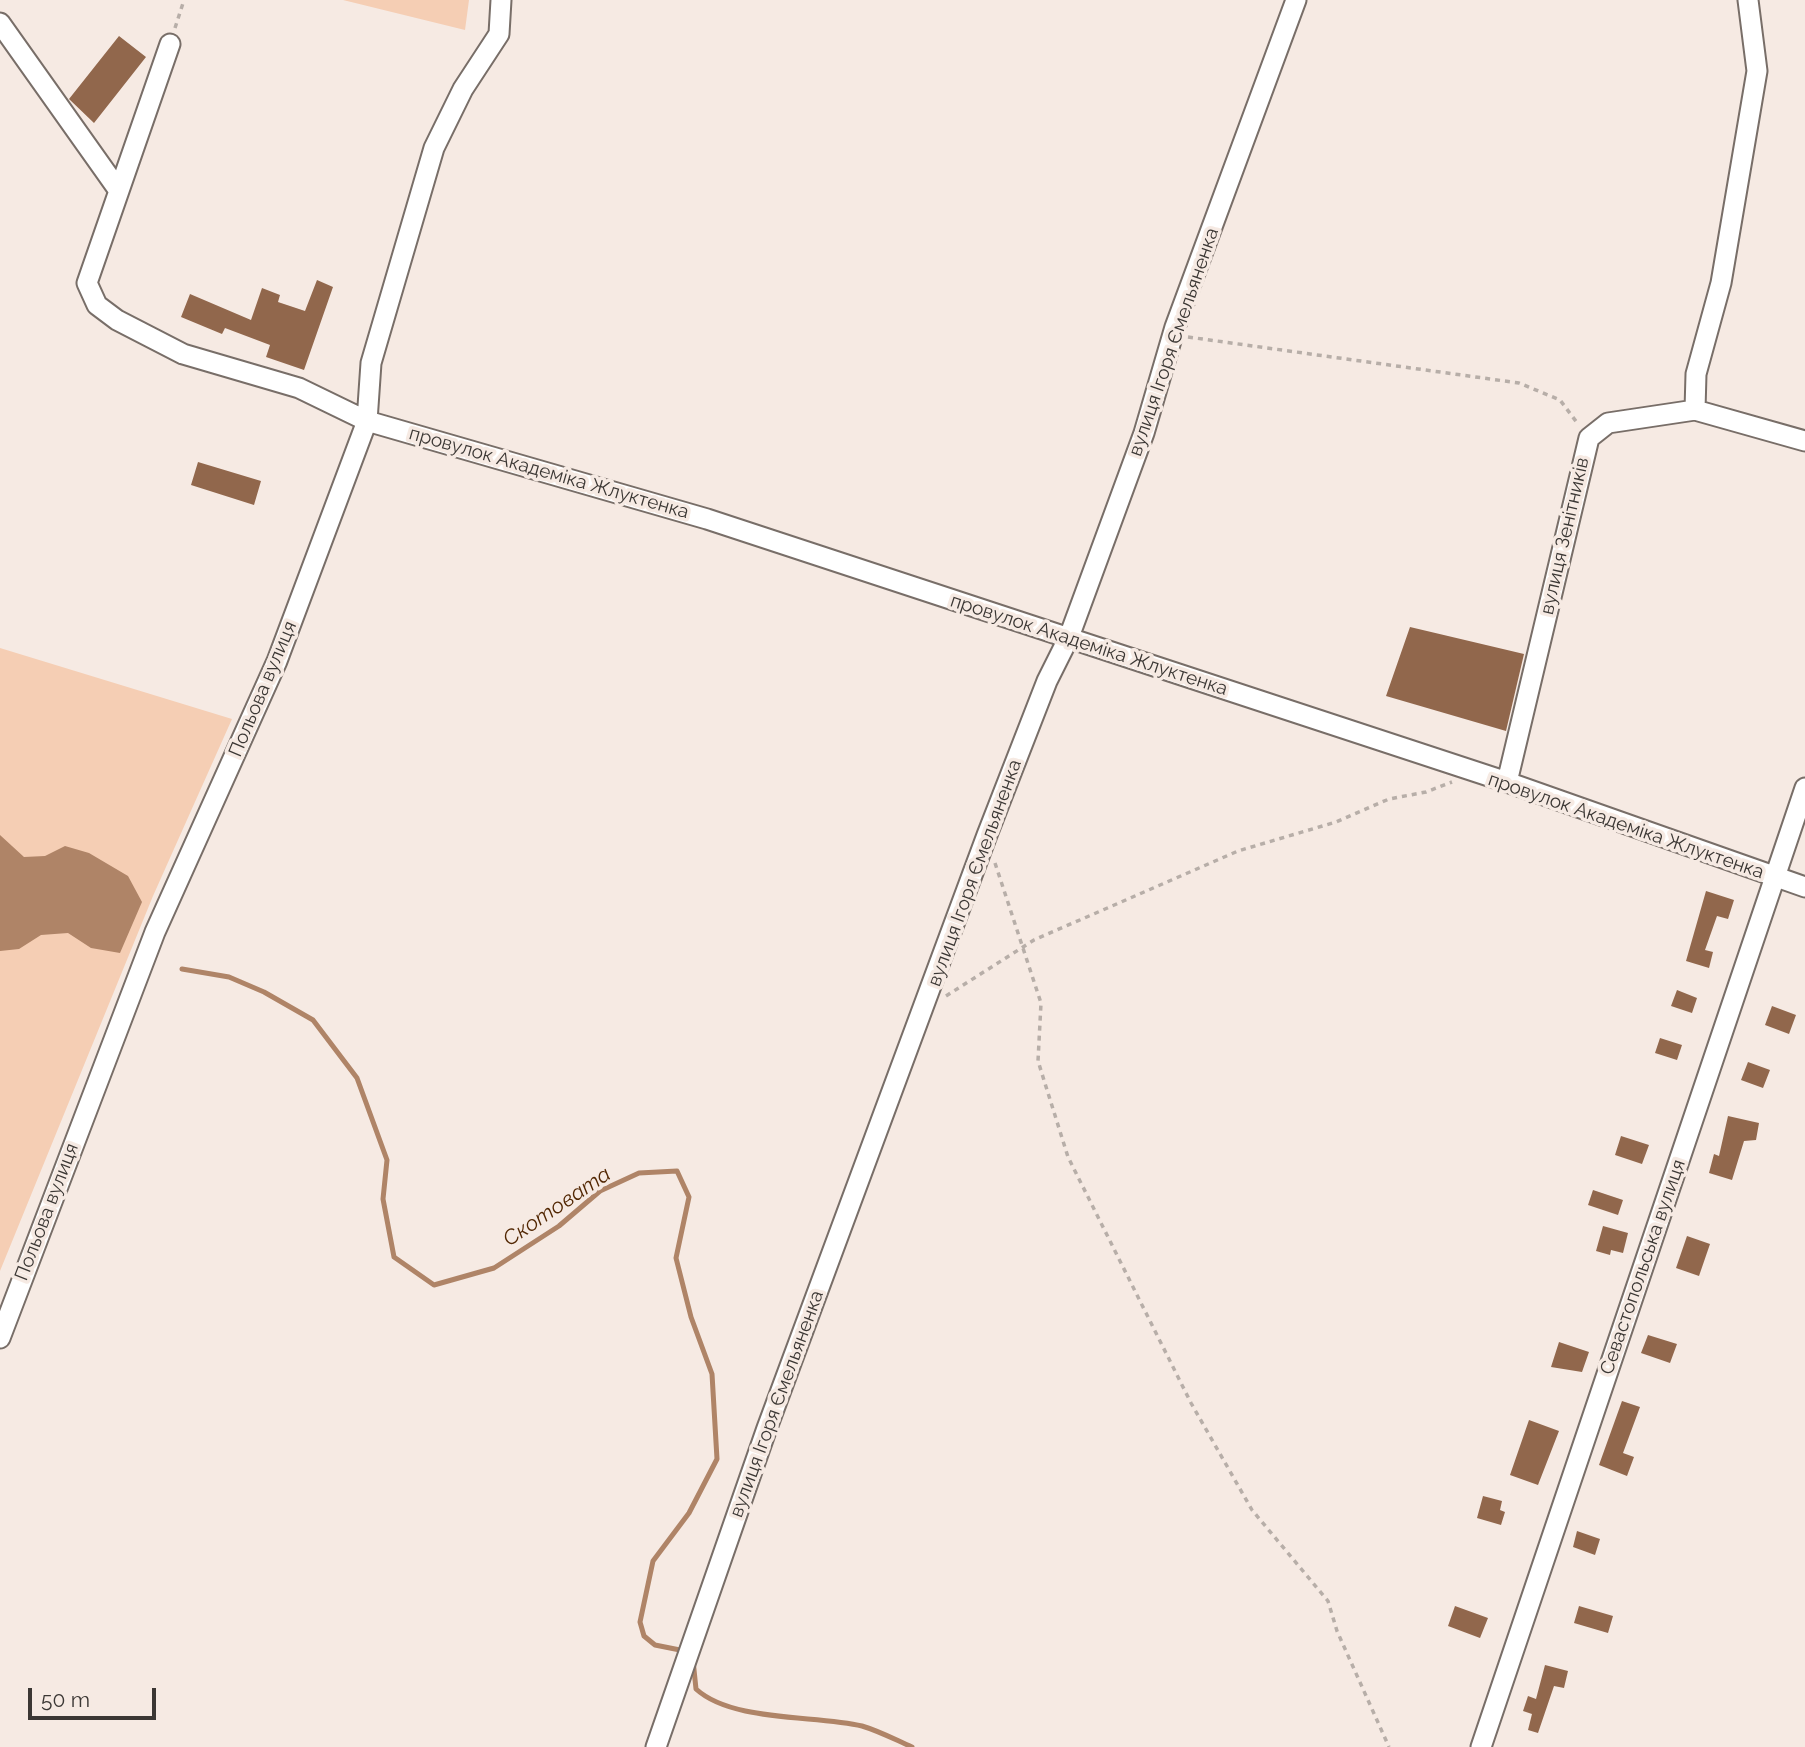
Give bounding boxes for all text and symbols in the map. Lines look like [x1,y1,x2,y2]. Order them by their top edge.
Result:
street label: вулиця Ігоря Ємельяненка [1124,225,1224,459]
street label: провулок Академіка Жлуктенка [406,422,692,524]
street label: вулиця Зенітників [1536,455,1594,617]
street label: провулок Академіка Жлуктенка [948,589,1230,701]
street label: Польова вулиця [224,618,302,760]
street label: вулиця Ігоря Ємельяненка [923,756,1027,990]
street label: провулок Академіка Жлуктенка [1485,768,1767,884]
street label: Польова вулиця [10,1140,84,1284]
street label: Севастопольська вулиця [1595,1157,1691,1377]
water label: Скотовата [498,1162,616,1252]
street label: вулиця Ігоря Ємельяненка [725,1287,829,1521]
scale bar [32,1674,159,1718]
text: 50 m [41,1687,90,1712]

